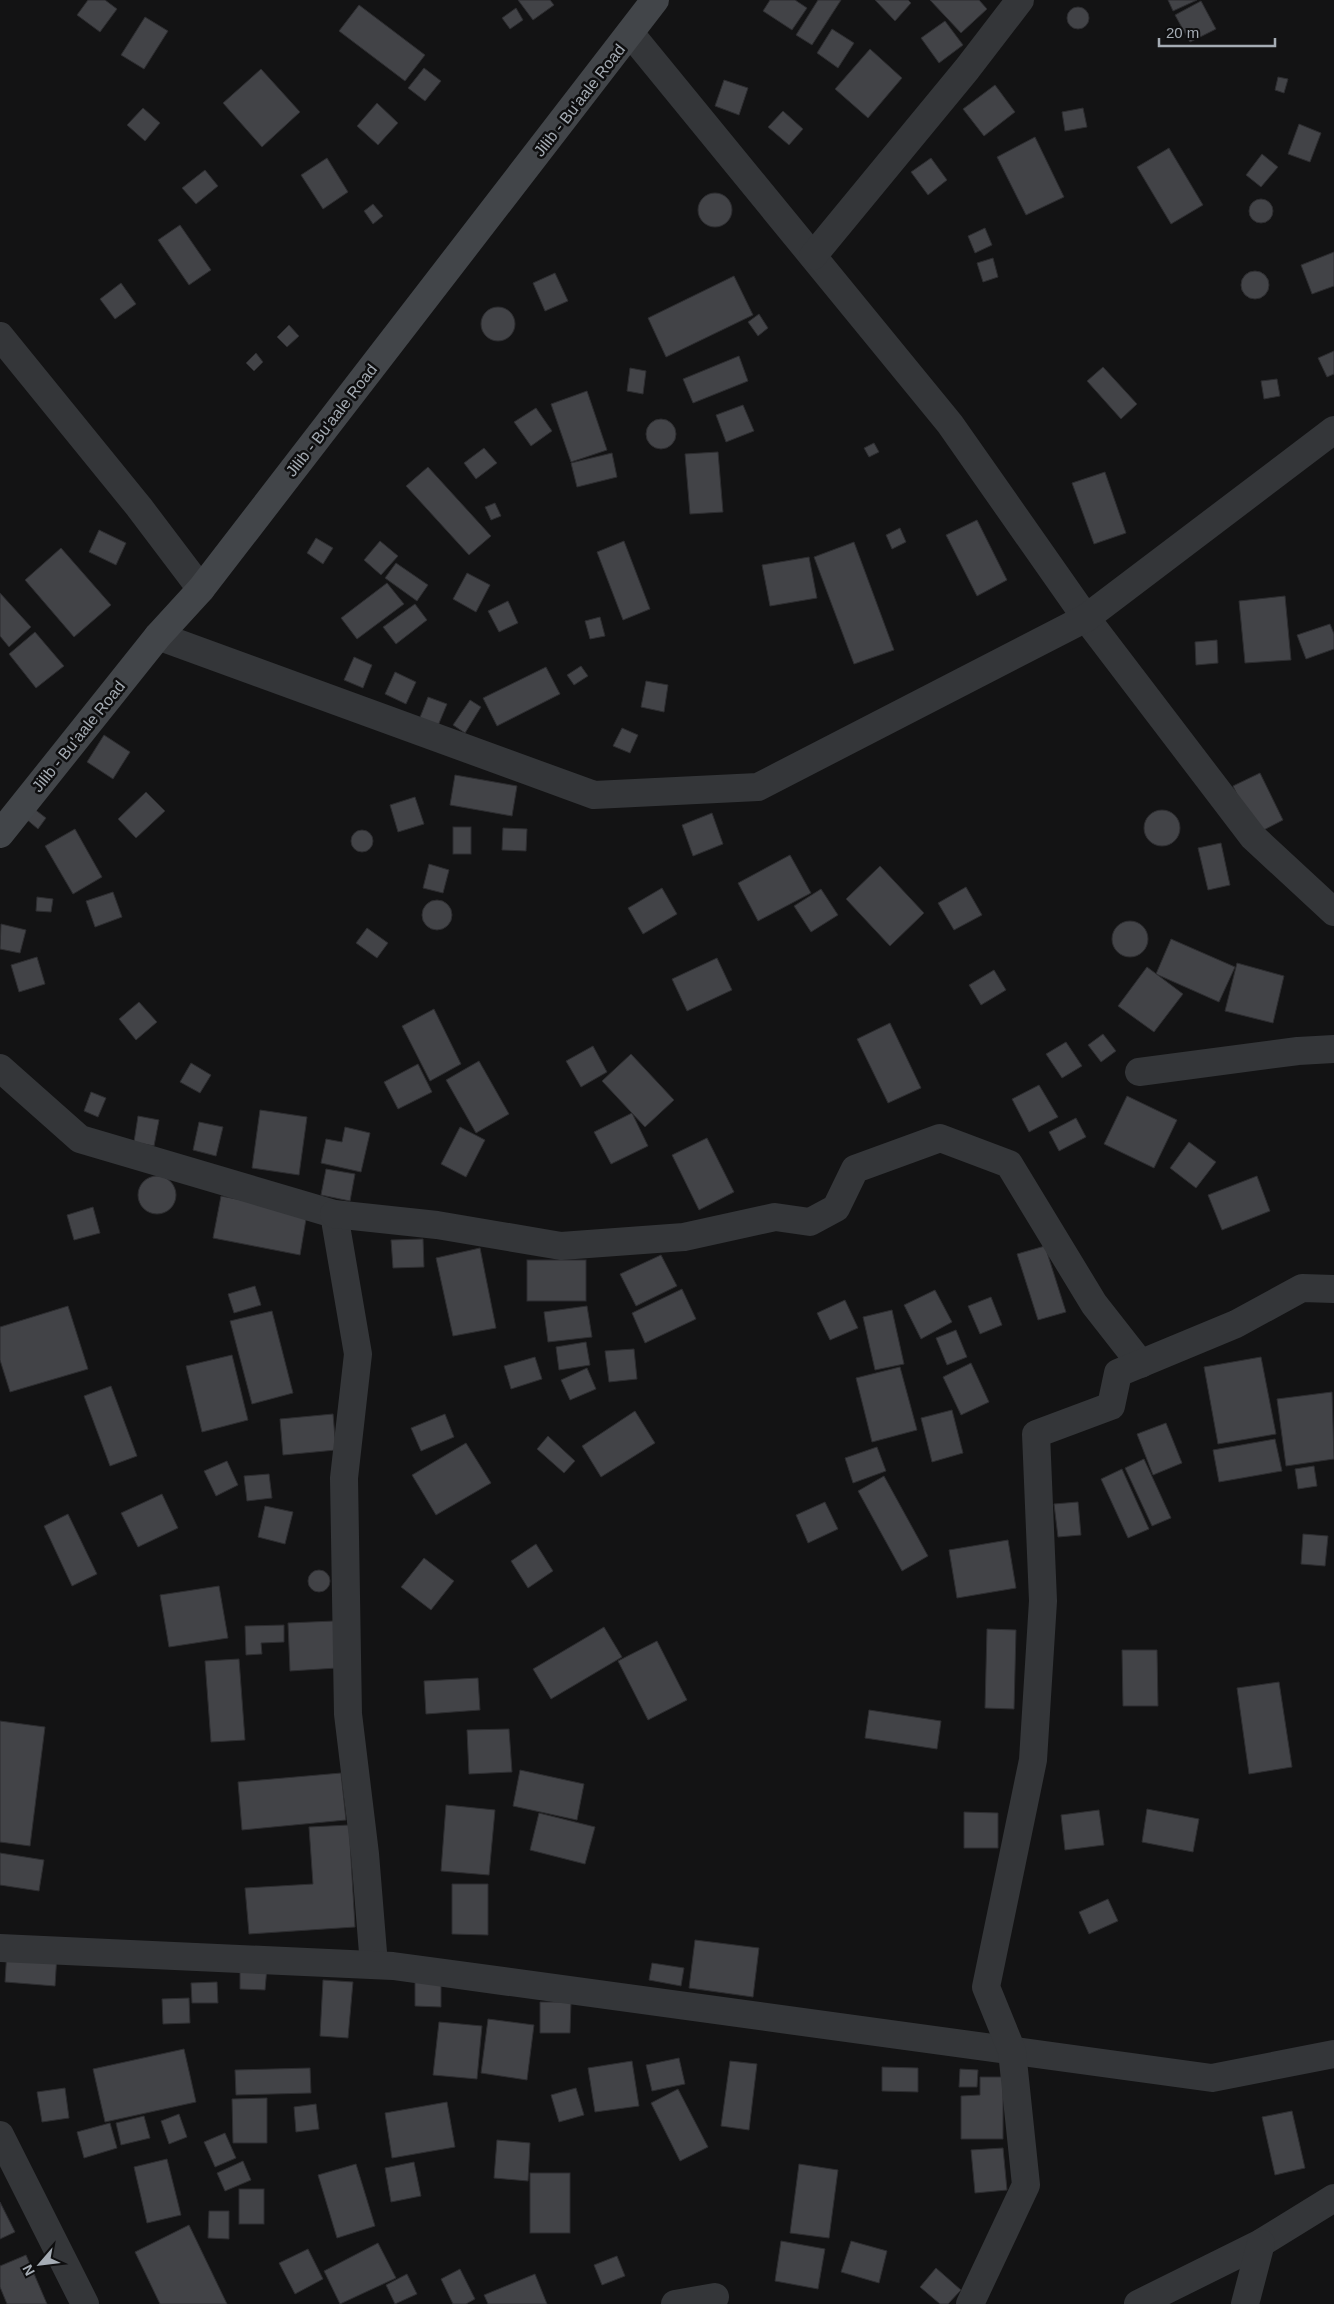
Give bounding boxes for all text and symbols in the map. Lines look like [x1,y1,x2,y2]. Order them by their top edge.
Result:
scale bar [1159,15,1275,47]
text: 20 m [1166,24,1199,41]
street label: Jilib - Bu'aale Road [530,41,628,160]
street label: Jilib - Bu'aale Road [282,361,380,480]
street label: Jilib - Bu'aale Road [29,678,128,795]
north arrow [15,2239,65,2289]
text: N [19,2262,38,2278]

